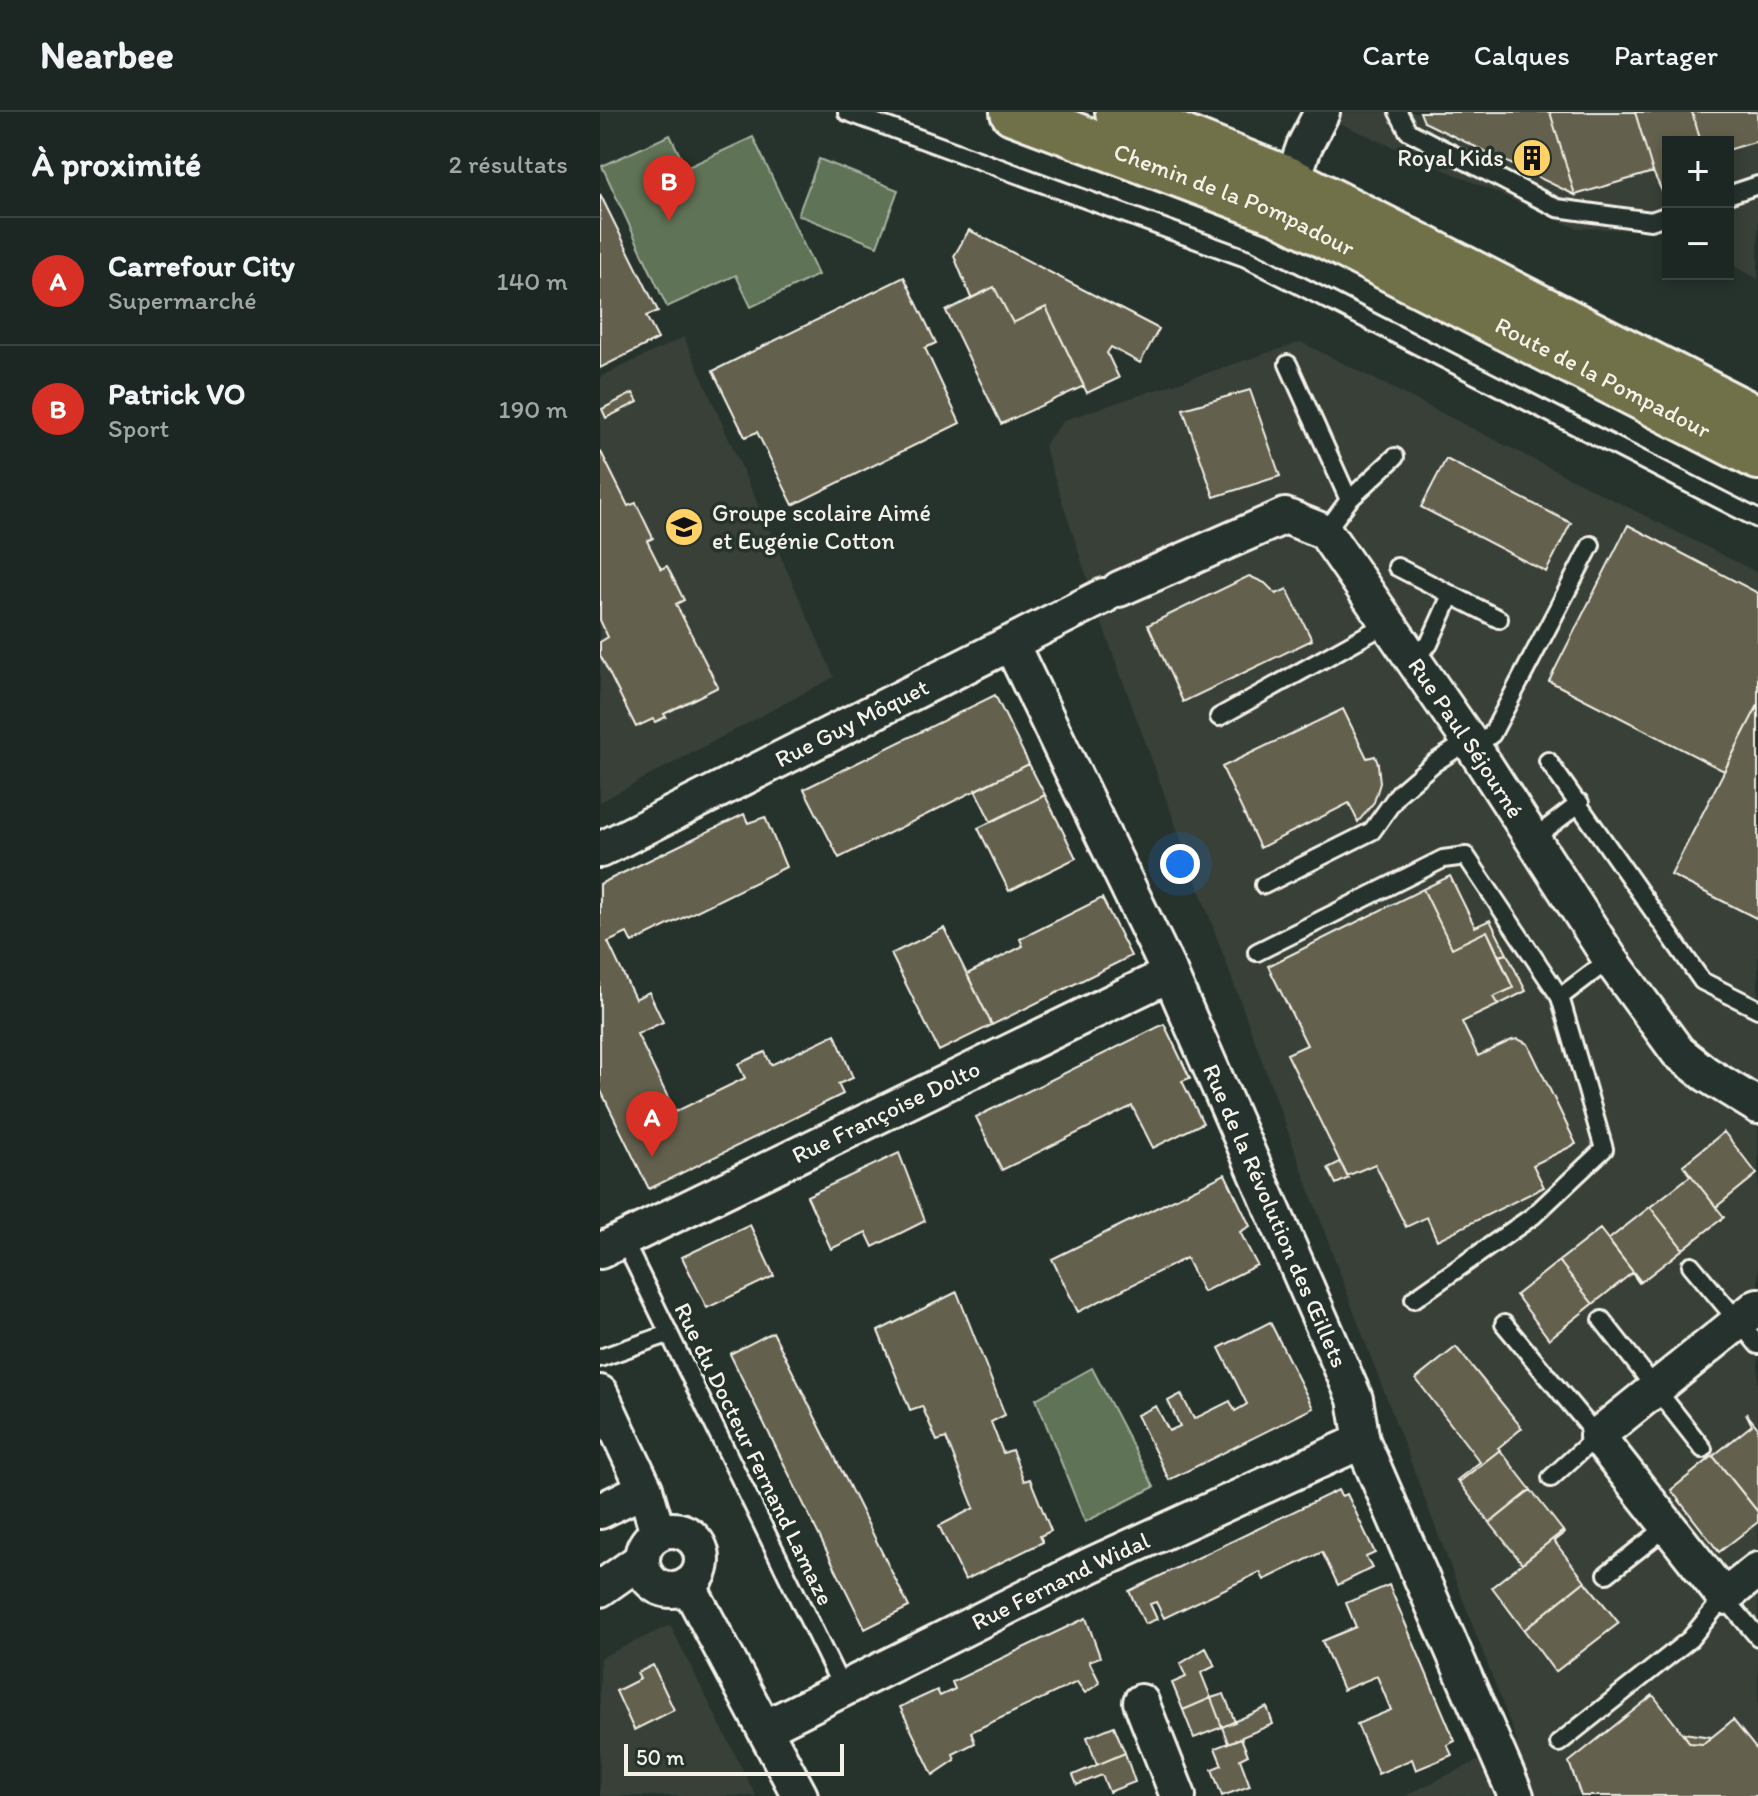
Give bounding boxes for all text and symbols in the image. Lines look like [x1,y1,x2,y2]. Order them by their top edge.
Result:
text: Nearbee [40,32,174,78]
text: Carte [1362,38,1430,72]
text: Calques [1474,38,1570,72]
text: Partager [1614,38,1718,72]
street label: Chemin de la Pompadour [1110,136,1360,262]
map controls [1662,136,1734,280]
button: + [1662,136,1734,208]
building icon: Royal Kids [1511,137,1553,179]
place label: Royal Kids [1397,143,1504,172]
text: À proximité [32,144,201,185]
text: 2 résultats [448,148,568,180]
pin: B [643,155,695,221]
button: − [1662,208,1734,280]
text: Carrefour City [108,247,295,284]
text: A [50,265,66,297]
text: 140 m [497,265,568,297]
text: Supermarché [108,284,257,316]
street label: Route de la Pompadour [1491,310,1716,445]
text: Patrick VO [108,375,245,412]
text: B [50,393,66,425]
text: 190 m [499,393,568,425]
text: Sport [108,412,169,444]
place label: Groupe scolaire Aimé et Eugénie Cotton [712,498,931,555]
school or university icon: Groupe scolaire Aimé et Eugénie Cotton [663,506,705,548]
street label: Rue Paul Séjourné [1402,652,1530,824]
street label: Rue Guy Môquet [770,672,933,773]
your location [1160,844,1200,884]
street label: Rue Françoise Dolto [787,1054,985,1170]
street label: Rue de la Révolution des Œillets [1197,1059,1354,1372]
pin: A [626,1091,678,1157]
street label: Rue du Docteur Fernand Lamaze [668,1298,841,1610]
street label: Rue Fernand Widal [966,1525,1154,1636]
scale bar [624,1740,844,1776]
text: 50 m [636,1744,685,1771]

